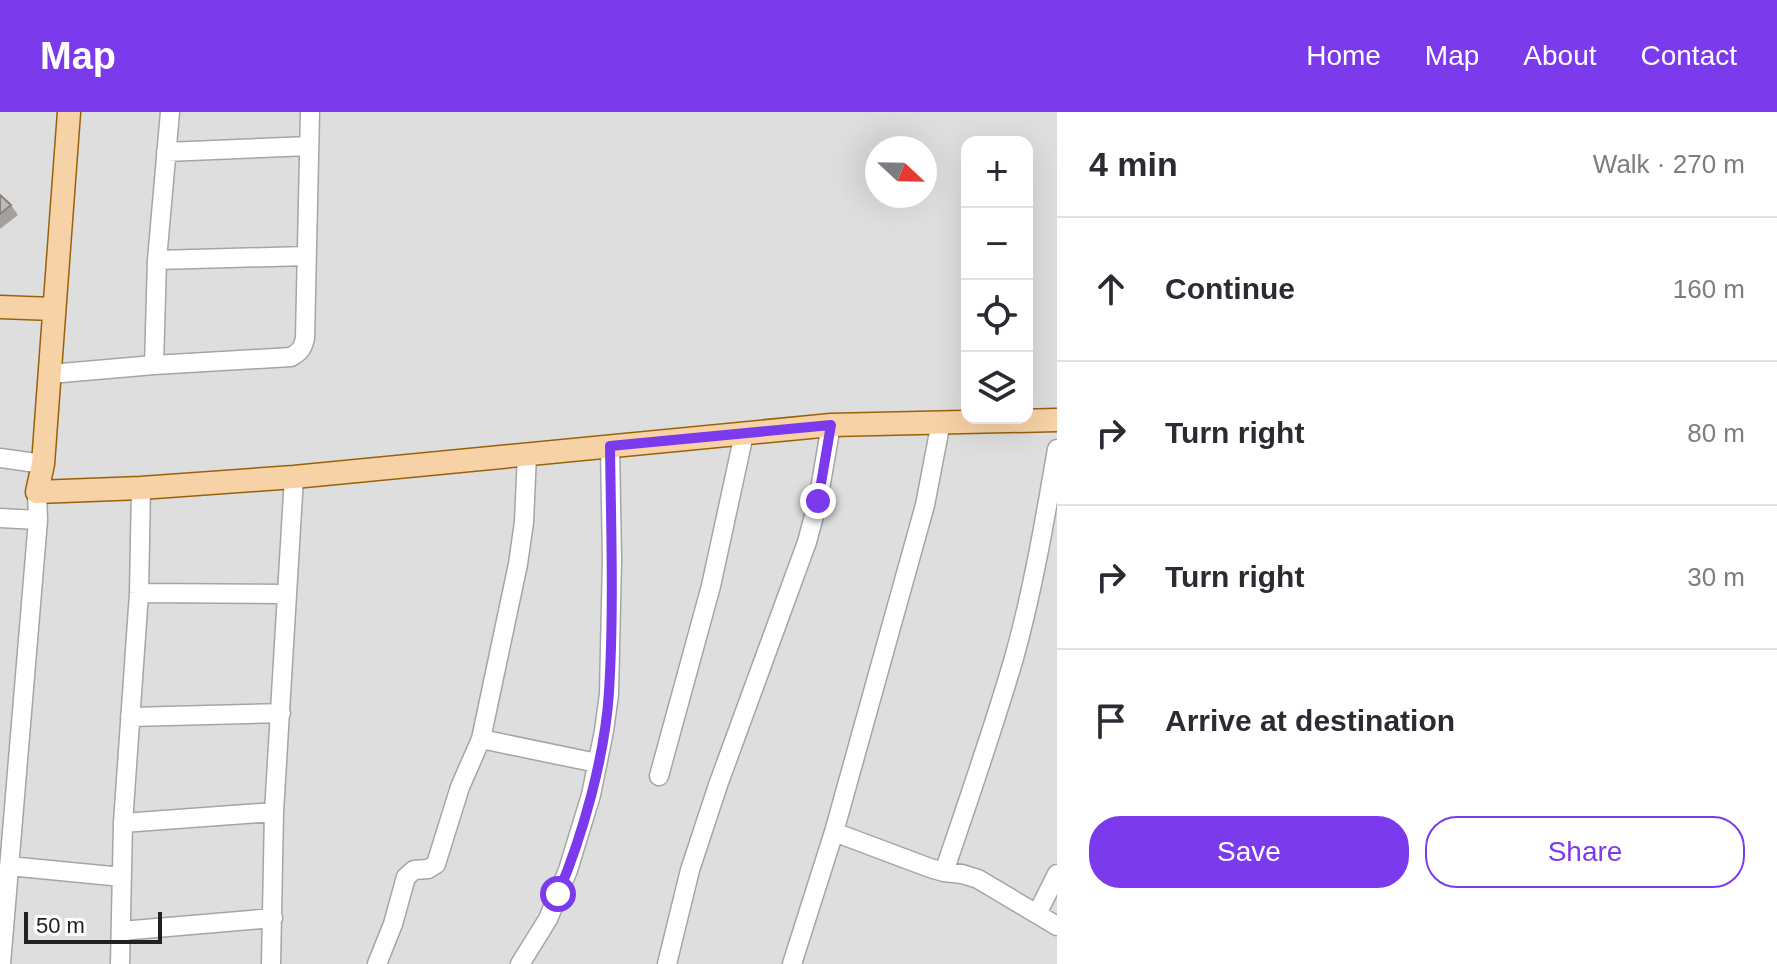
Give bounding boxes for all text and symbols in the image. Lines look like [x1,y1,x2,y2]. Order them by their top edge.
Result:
text: Map [40,35,116,77]
text: Home [1306,40,1381,71]
text: Map [1425,40,1479,71]
text: About [1523,40,1597,71]
text: Contact [1641,40,1737,71]
north arrow [865,136,937,208]
map controls [961,136,1033,424]
button: + [961,136,1033,208]
text: 4 min [1089,145,1178,183]
text: Walk · 270 m [1593,149,1745,179]
button: − [961,208,1033,280]
icon: ahead [1089,267,1133,311]
text: Continue [1165,272,1295,305]
text: 160 m [1673,274,1745,304]
button: locate [961,280,1033,352]
button: layers [961,352,1033,424]
icon: right [1089,411,1133,455]
text: Turn right [1165,416,1304,449]
text: 80 m [1687,418,1745,448]
route end [800,483,836,519]
icon: right [1089,555,1133,599]
text: Turn right [1165,560,1304,593]
text: 30 m [1687,562,1745,592]
icon: arrive [1089,699,1133,743]
text: Arrive at destination [1165,704,1455,737]
button: Save [1089,816,1409,888]
button: Share [1425,816,1745,888]
route start [540,876,576,912]
scale bar [24,908,162,944]
text: 50 m [36,913,85,938]

